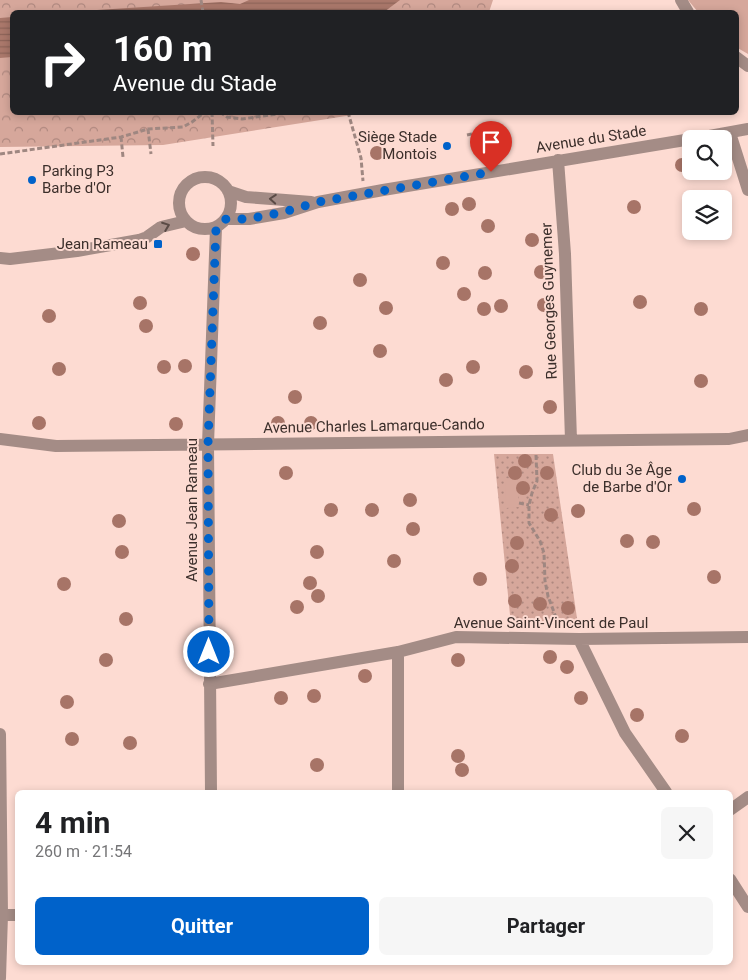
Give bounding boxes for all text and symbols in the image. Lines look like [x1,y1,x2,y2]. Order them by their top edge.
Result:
text: 160 m [113,29,212,70]
icon: right [30,30,95,95]
text: Avenue du Stade [113,71,277,96]
pin [470,121,512,172]
street label: Avenue du Stade [534,121,648,157]
place label: Siège Stade Montois [358,128,437,163]
icon: arrive [477,128,505,156]
map controls [682,130,732,240]
button: search [682,130,732,180]
marker: Siège Stade Montois [441,140,453,152]
place label: Parking P3 Barbe d'Or [42,162,114,197]
marker: Parking P3 Barbe d'Or [26,174,38,186]
button: layers [682,190,732,240]
one-way arrow [268,193,276,204]
one-way arrow [161,222,170,232]
street label: Rue Georges Guynemer [537,222,561,380]
place label: Jean Rameau [57,235,148,253]
marker: Jean Rameau [152,238,164,250]
street label: Avenue Charles Lamarque-Cando [263,415,485,437]
street label: Avenue Jean Rameau [183,438,201,582]
place label: Club du 3e Âge de Barbe d'Or [571,461,672,496]
marker: Club du 3e Âge de Barbe d'Or [676,473,688,485]
street label: Avenue Saint-Vincent de Paul [454,614,648,632]
position arrow [182,625,234,677]
text: 4 min [35,805,110,840]
button: close [661,807,713,859]
text: 260 m · 21:54 [35,842,132,861]
button: Quitter [35,897,369,955]
button: Partager [379,897,713,955]

